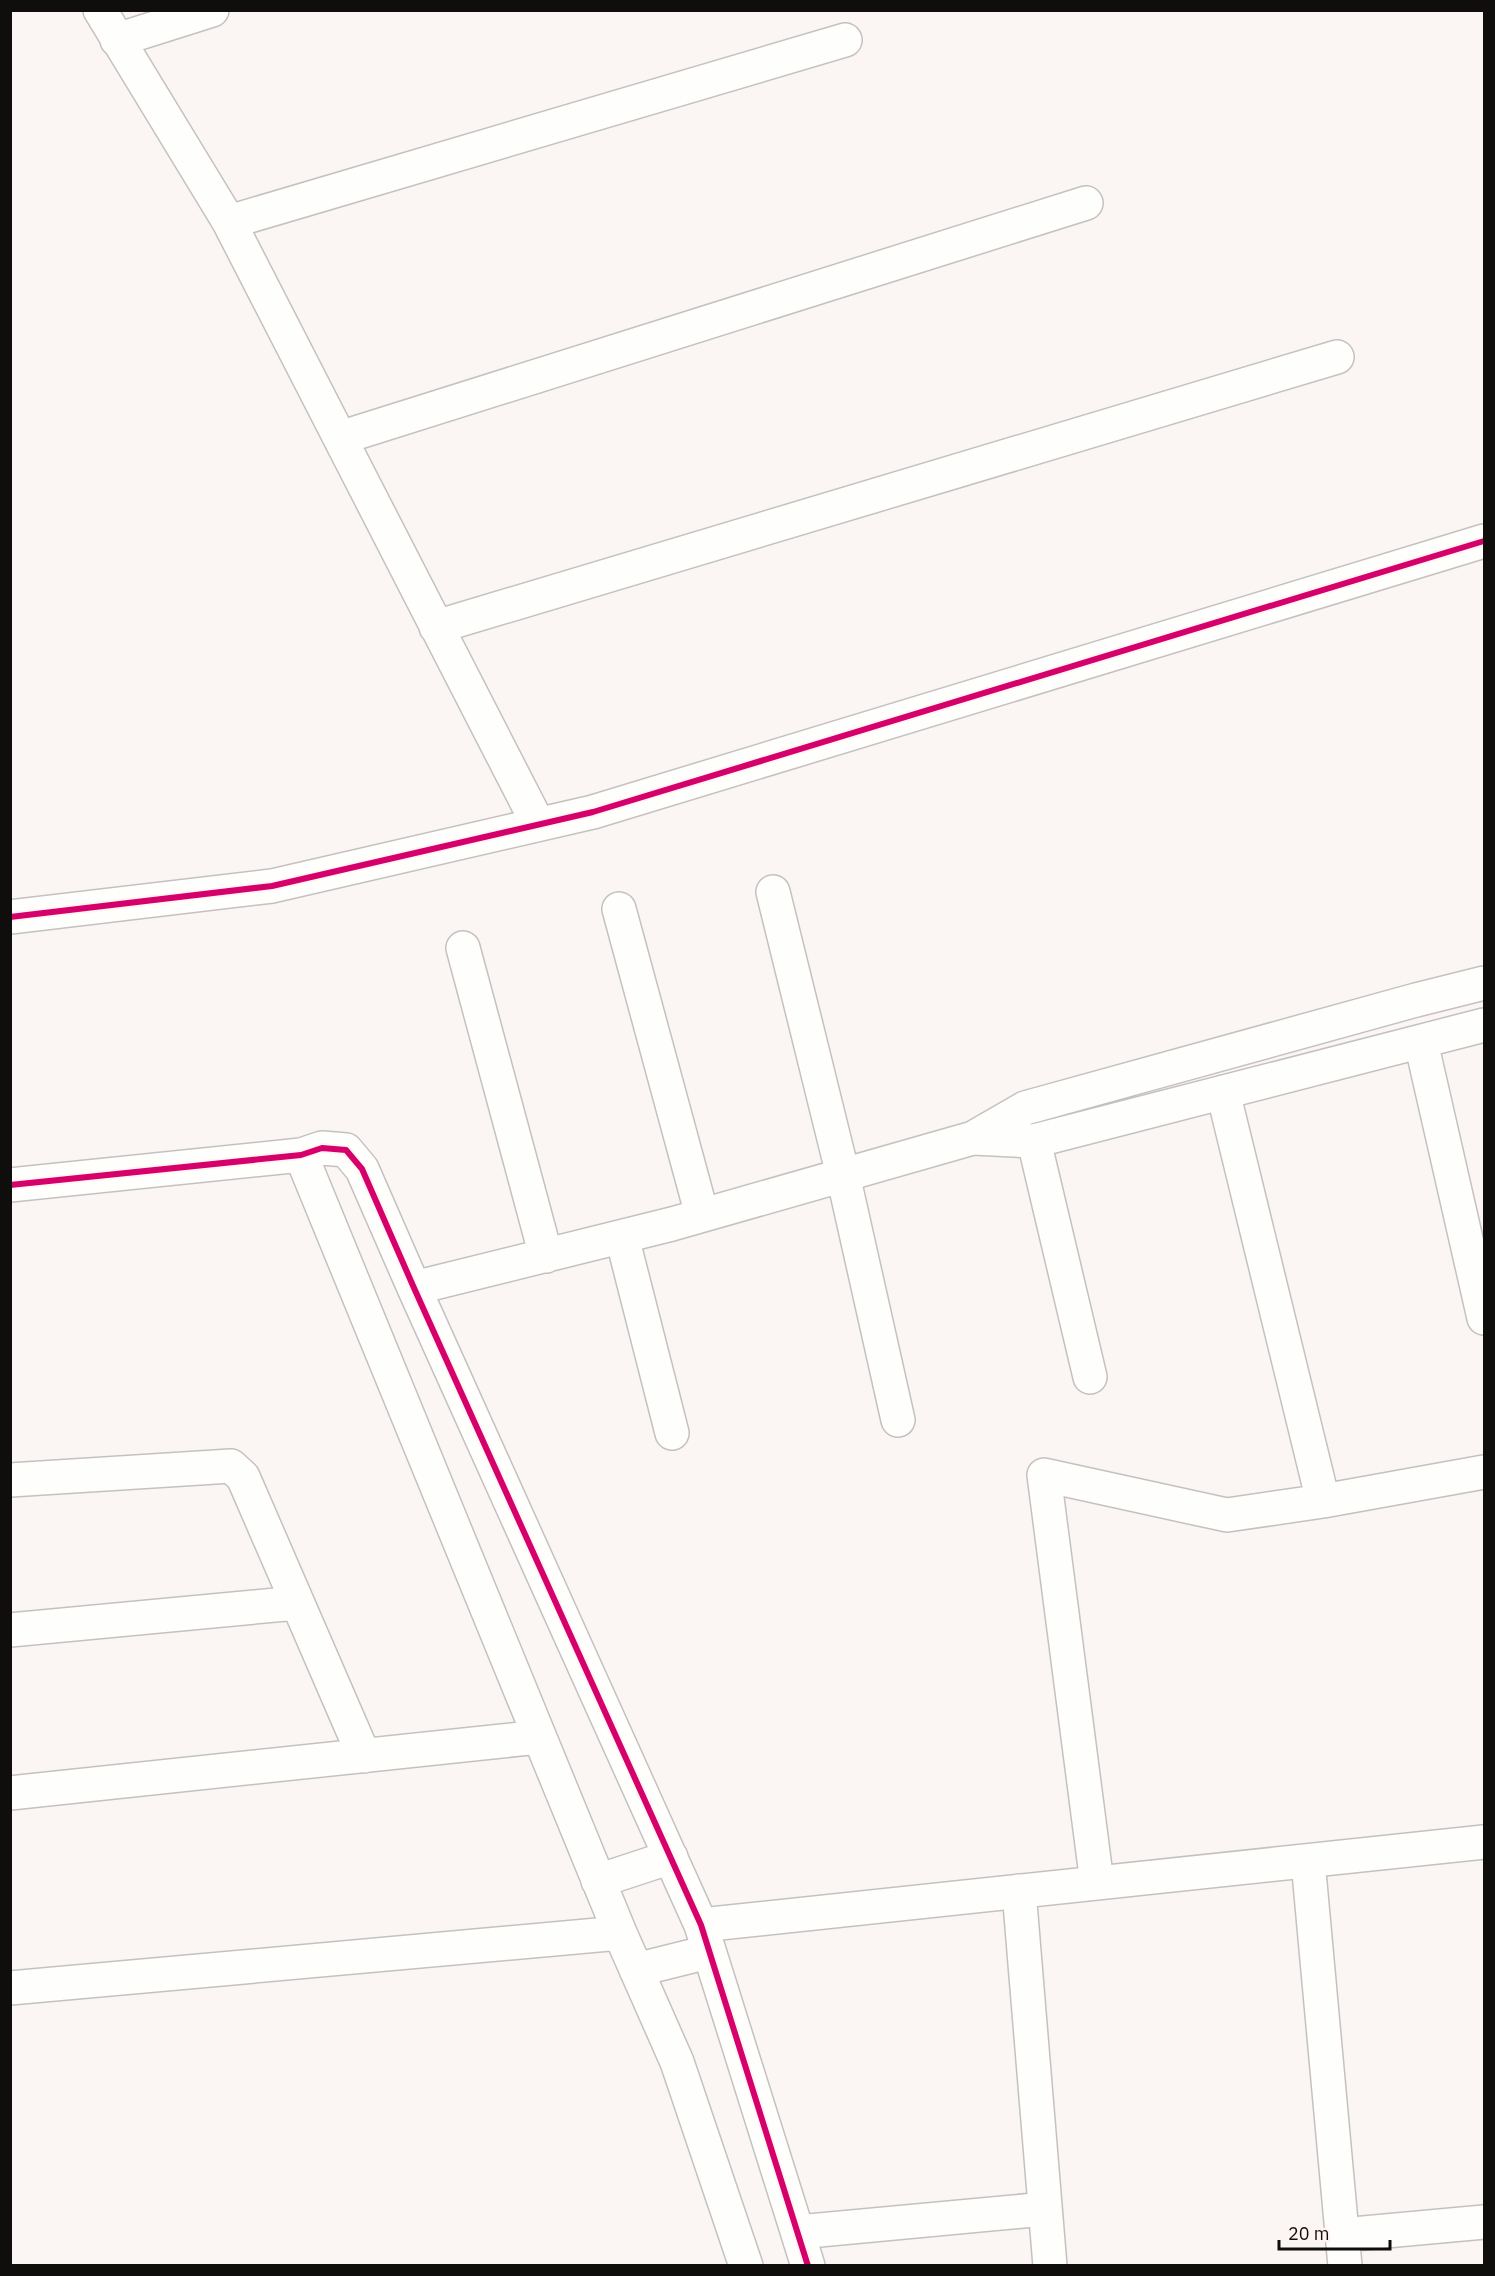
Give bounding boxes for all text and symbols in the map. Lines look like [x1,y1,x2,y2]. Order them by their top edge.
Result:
scale bar [1279,2213,1390,2251]
text: 20 m [1288,2222,1330,2245]

